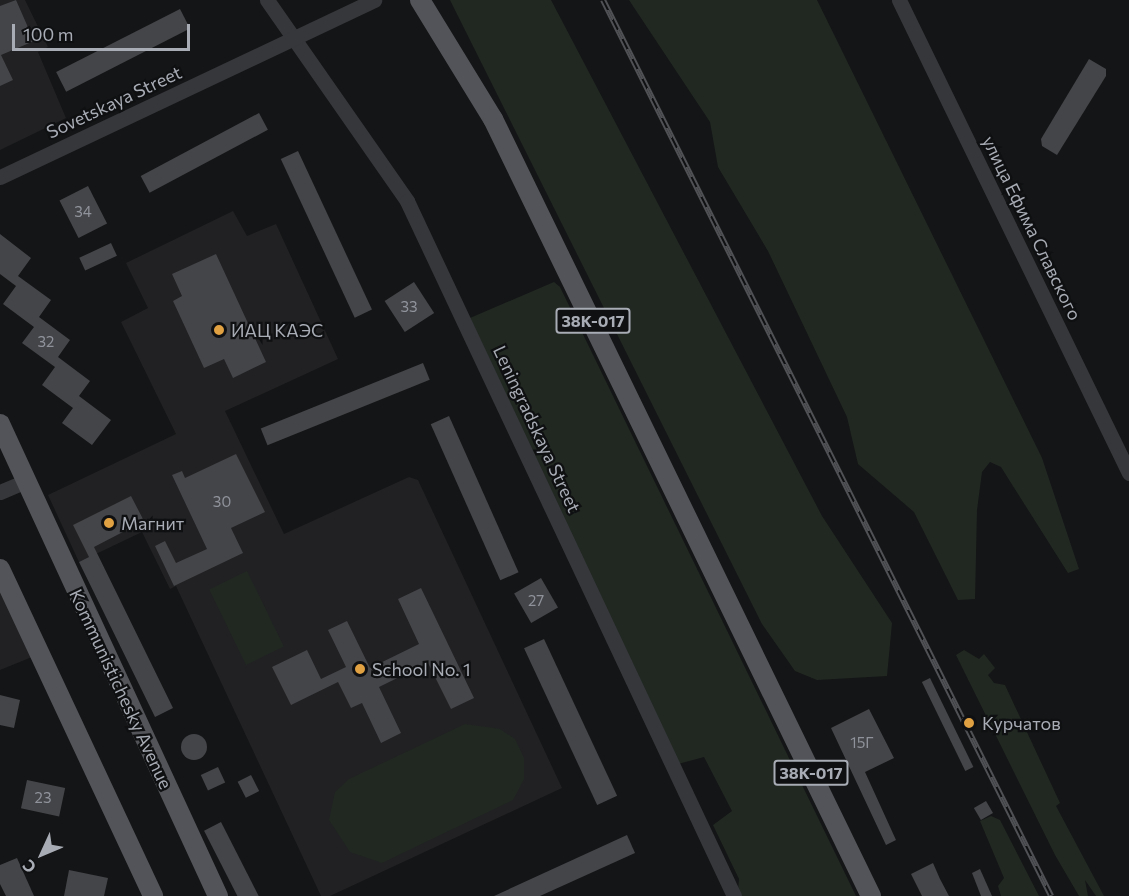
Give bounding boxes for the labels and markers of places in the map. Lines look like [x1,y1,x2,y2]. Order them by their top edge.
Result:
place label: ИАЦ КАЭС [231,319,323,341]
marker: ИАЦ КАЭС [212,323,226,337]
place label: Магнит [121,512,184,534]
marker: Магнит [102,516,116,530]
place label: School No. 1 [372,658,471,680]
marker: School No. 1 [353,662,367,676]
place label: Курчатов [982,712,1061,734]
marker: Курчатов [960,714,978,732]

